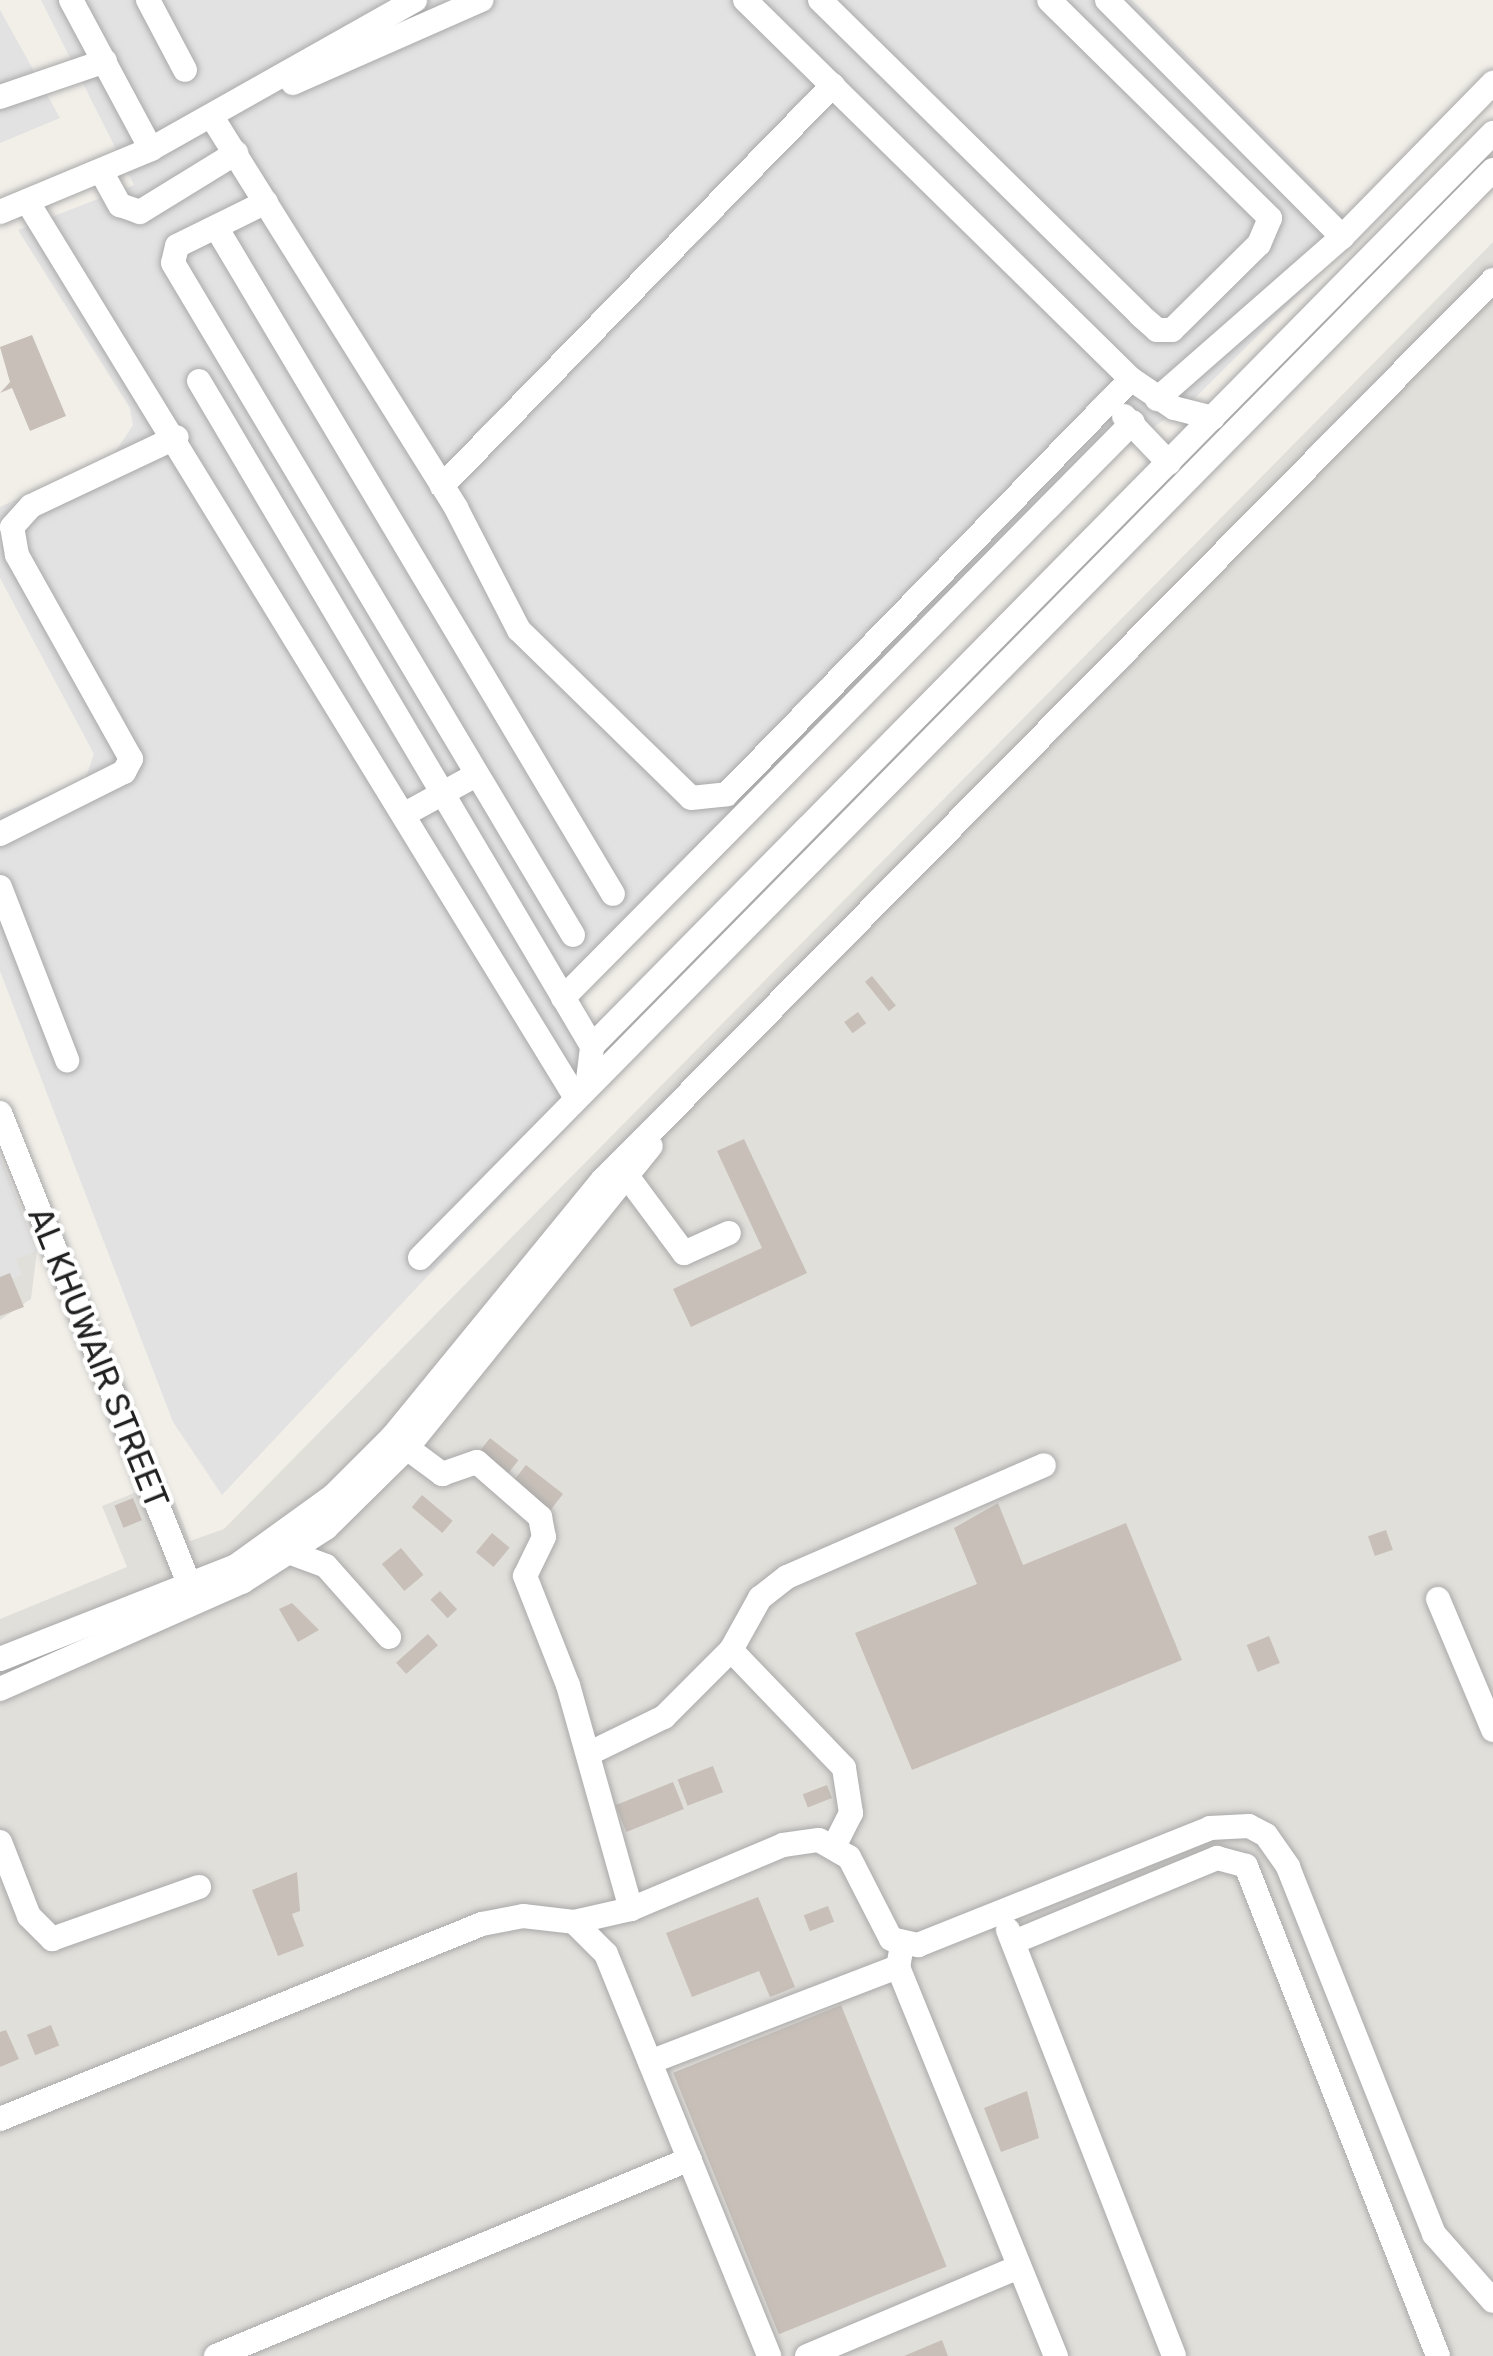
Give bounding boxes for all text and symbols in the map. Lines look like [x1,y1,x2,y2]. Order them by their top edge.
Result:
street label: AL KHUWAIR STREET [19,1201,177,1515]

